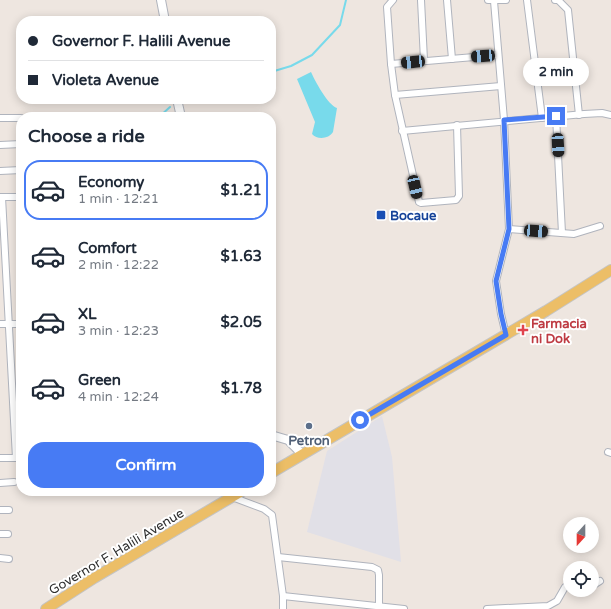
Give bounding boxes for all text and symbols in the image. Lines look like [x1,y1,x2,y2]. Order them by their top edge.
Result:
text: Governor F. Halili Avenue [52,32,231,50]
car [471,49,495,63]
car [400,55,426,69]
callout: 2 min [523,58,589,86]
text: 2 min [539,64,573,80]
text: Violeta Avenue [52,71,159,89]
route end [547,107,565,125]
text: Choose a ride [28,125,145,147]
car [551,133,565,157]
icon: car [30,172,66,208]
text: Economy [78,173,144,191]
car [406,174,424,200]
text: $1.21 [221,181,262,199]
text: 1 min · 12:21 [78,191,159,207]
place label: Bocaue [390,208,437,224]
marker: Bocaue [375,209,387,221]
car [524,224,548,238]
icon: car [30,238,66,274]
text: Comfort [78,239,137,257]
text: $1.63 [221,247,262,265]
text: 2 min · 12:22 [78,257,159,273]
icon: car [30,304,66,340]
text: XL [78,305,97,323]
text: $2.05 [221,313,262,331]
place label: Farmacia ni Dok [531,316,587,347]
text: 3 min · 12:23 [78,323,159,339]
marker: Farmacia ni Dok [518,325,528,335]
icon: car [30,370,66,406]
text: Green [78,371,121,389]
text: $1.78 [221,379,262,397]
text: 4 min · 12:24 [78,389,159,405]
route start [351,411,369,429]
marker: Petron [304,421,314,431]
place label: Petron [288,433,330,449]
button: Confirm [28,442,264,488]
street label: Governor F. Halili Avenue [46,505,187,599]
north arrow [563,517,599,553]
map controls [563,517,599,597]
button: locate [563,561,599,597]

